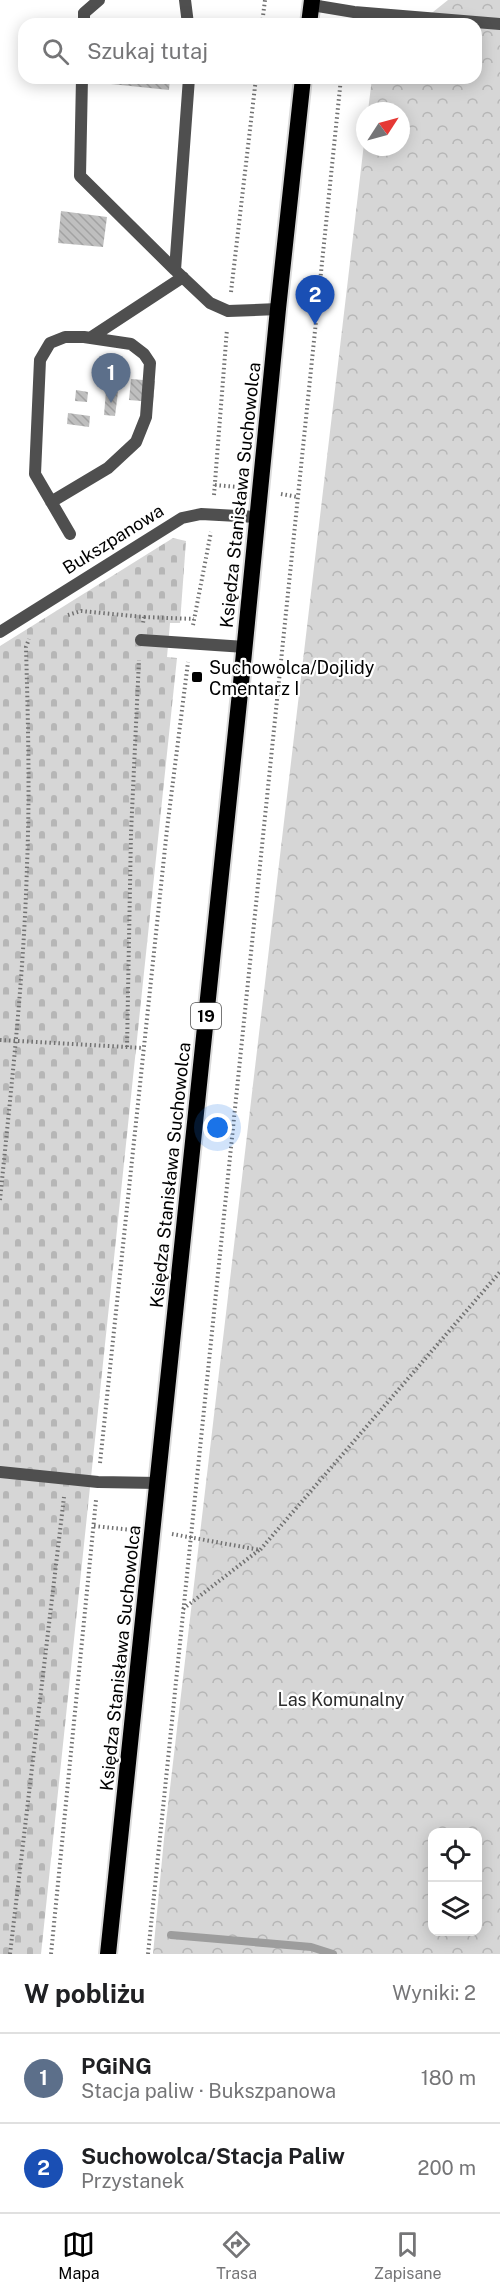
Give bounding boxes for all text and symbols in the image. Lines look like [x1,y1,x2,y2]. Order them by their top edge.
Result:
search box [18,18,482,84]
icon: search [39,35,72,68]
text: Szukaj tutaj [87,38,208,64]
north arrow [356,102,410,156]
pin: 2 [296,276,334,325]
pin: 1 [92,354,130,403]
street label: Księdza Stanisława Suchowolca [216,361,264,629]
street label: Bukszpanowa [59,500,167,578]
place label: Suchowolca/Dojlidy Cmentarz I [209,657,375,699]
marker: Suchowolca/Dojlidy Cmentarz I [190,670,204,684]
road number: 19 [191,1003,221,1029]
street label: Księdza Stanisława Suchowolca [146,1041,194,1309]
your location [203,1113,232,1142]
street label: Księdza Stanisława Suchowolca [96,1524,144,1792]
park label: Las Komunalny [278,1689,405,1710]
map controls [428,1828,482,1936]
button: locate [428,1828,482,1882]
button: layers [428,1882,482,1936]
text: W pobliżu [24,1978,145,2009]
text: Wyniki: 2 [392,1981,476,2005]
text: PGiNG [81,2053,152,2079]
text: 1 [39,2066,48,2090]
text: 180 m [421,2066,476,2090]
text: Stacja paliw · Bukszpanowa [81,2079,336,2103]
text: Suchowolca/Stacja Paliw [81,2143,345,2169]
text: 2 [37,2156,50,2180]
text: 200 m [418,2156,476,2180]
text: Przystanek [81,2169,184,2193]
tab: Mapa [58,2228,100,2283]
tab: Trasa [216,2228,257,2283]
tab: Zapisane [374,2228,442,2283]

